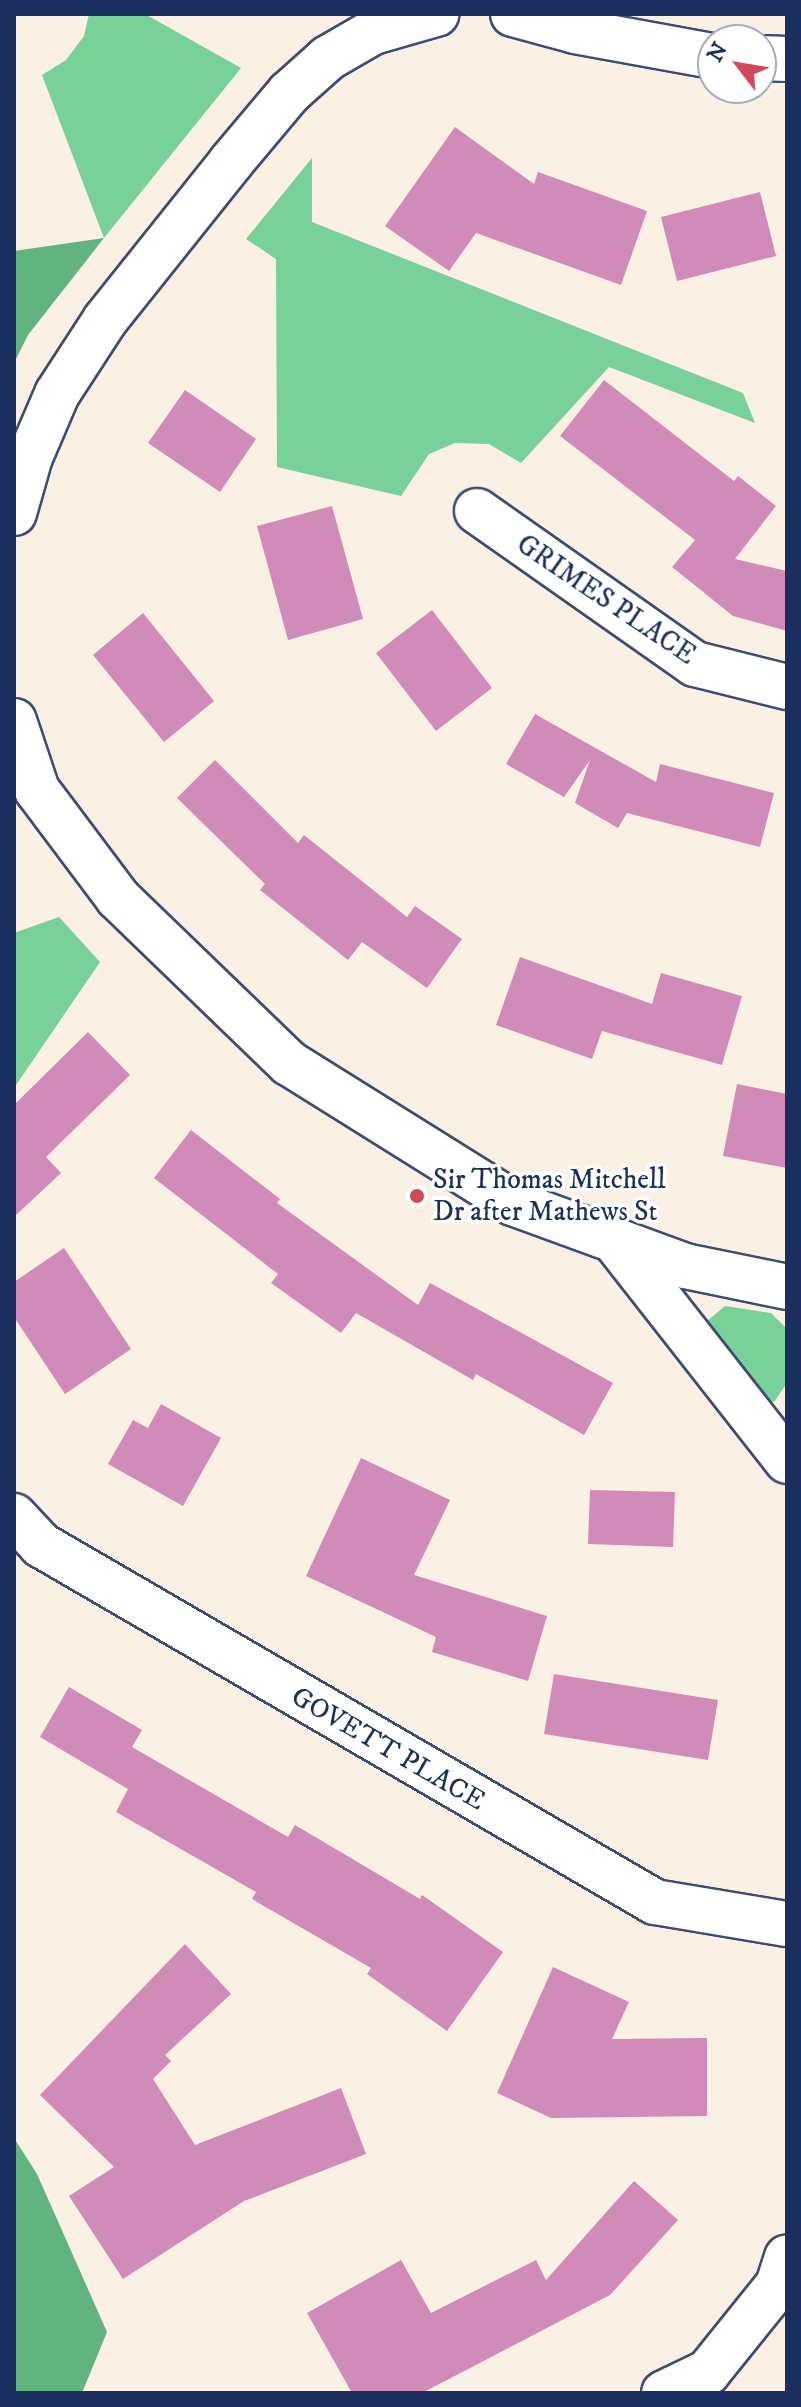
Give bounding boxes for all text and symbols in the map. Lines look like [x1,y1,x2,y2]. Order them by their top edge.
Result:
north arrow [697,24,777,104]
text: N [701,38,734,67]
street label: GRIMES PLACE [510,528,702,672]
place label: Sir Thomas Mitchell Dr after Mathews St [433,1163,666,1229]
marker: Sir Thomas Mitchell Dr after Mathews St [408,1187,426,1205]
street label: GOVETT PLACE [285,1680,491,1818]

